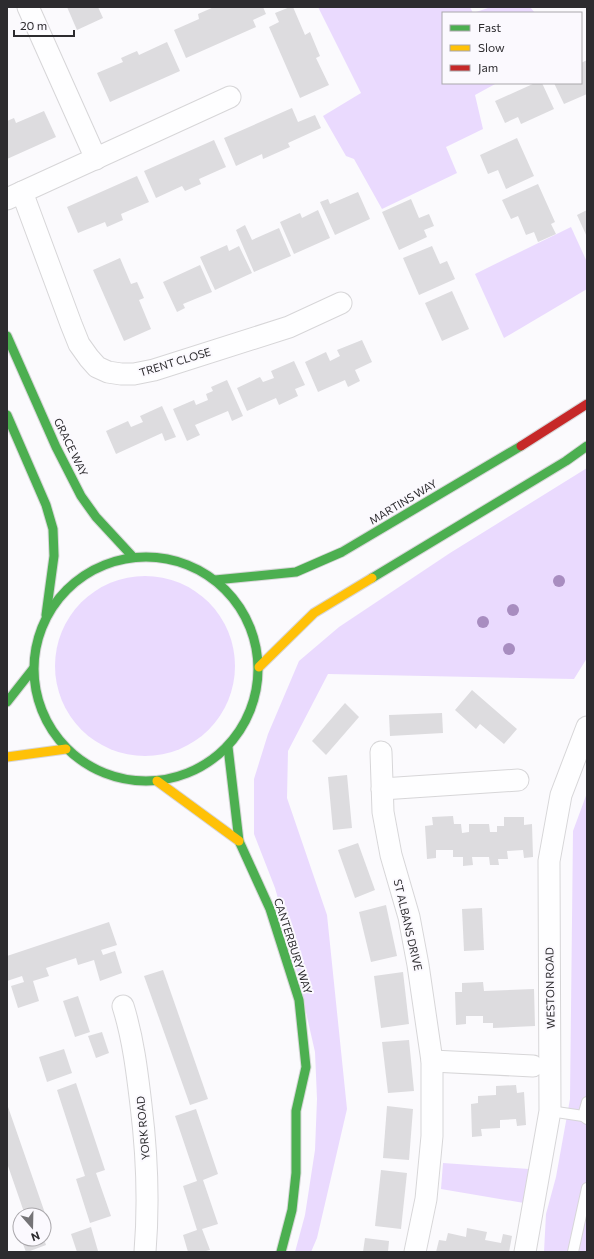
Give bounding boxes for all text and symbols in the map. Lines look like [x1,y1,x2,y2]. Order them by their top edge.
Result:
scale bar [14,12,74,38]
legend [442,12,582,84]
text: 20 m [20,18,47,32]
text: Fast [478,20,501,34]
text: Slow [478,40,505,54]
text: Jam [478,60,498,75]
street label: TRENT CLOSE [138,344,212,379]
street label: GRACE WAY [52,416,91,478]
street label: MARTINS WAY [367,476,439,527]
street label: ST ALBANS DRIVE [392,878,425,972]
street label: CANTERBURY WAY [272,896,315,995]
street label: WESTON ROAD [542,947,557,1029]
street label: YORK ROAD [133,1096,152,1161]
north arrow [12,1207,52,1247]
text: N [29,1229,42,1244]

